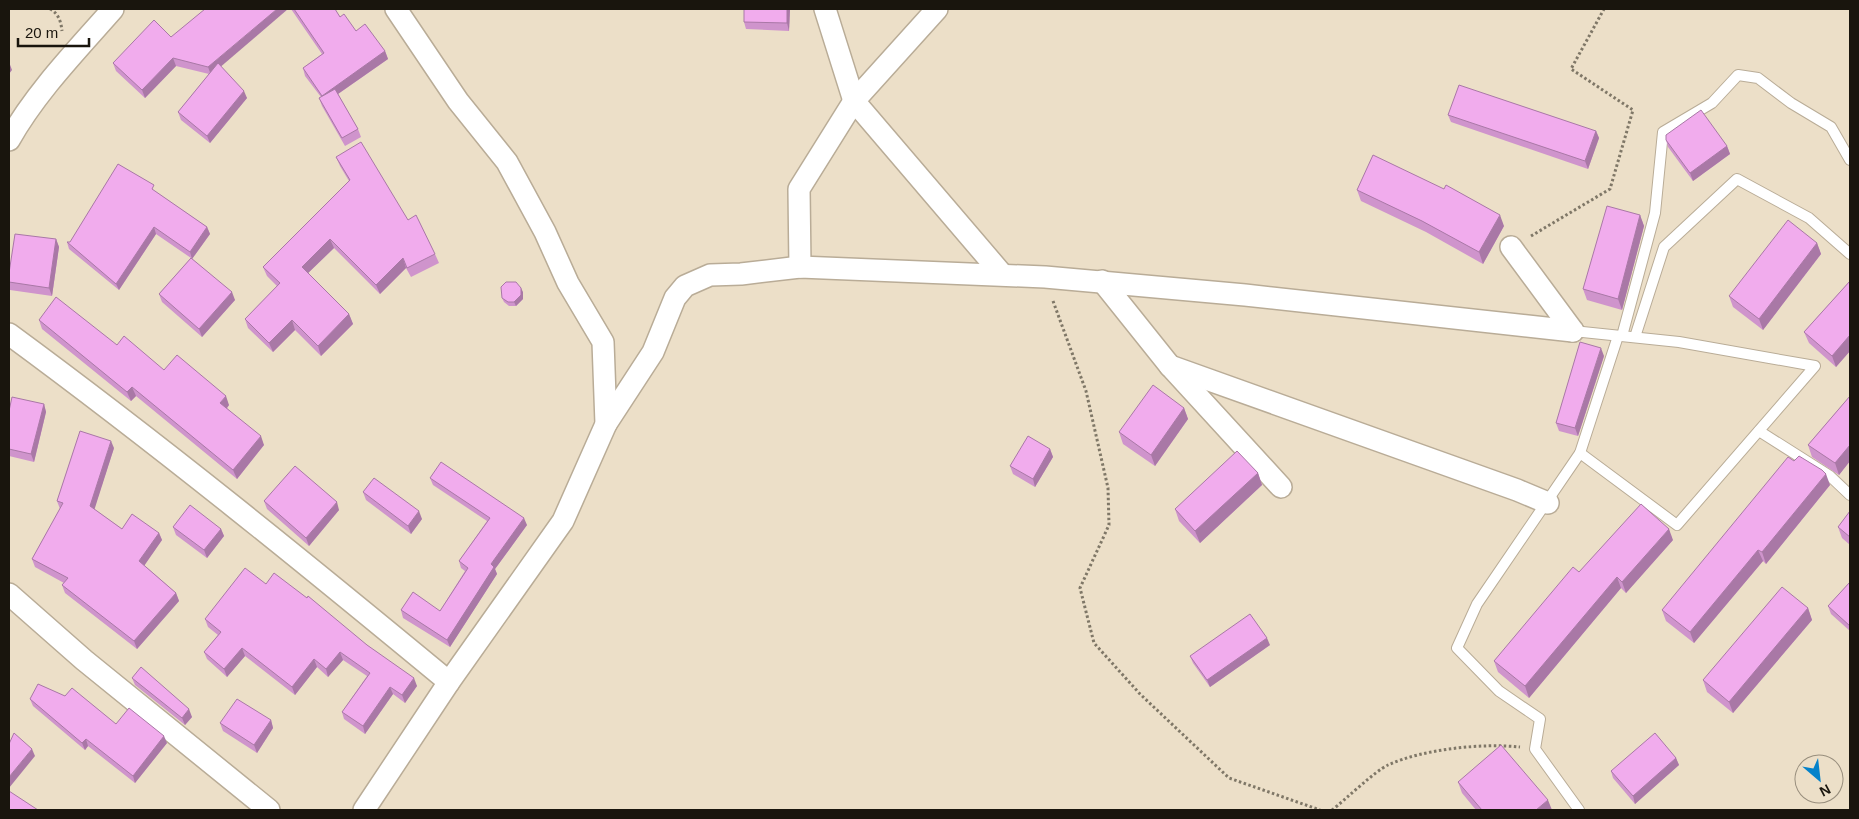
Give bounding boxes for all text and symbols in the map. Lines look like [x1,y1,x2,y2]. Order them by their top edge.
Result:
scale bar [18,15,89,47]
text: 20 m [25,24,58,41]
north arrow [1794,754,1844,804]
text: N [1817,781,1833,800]

